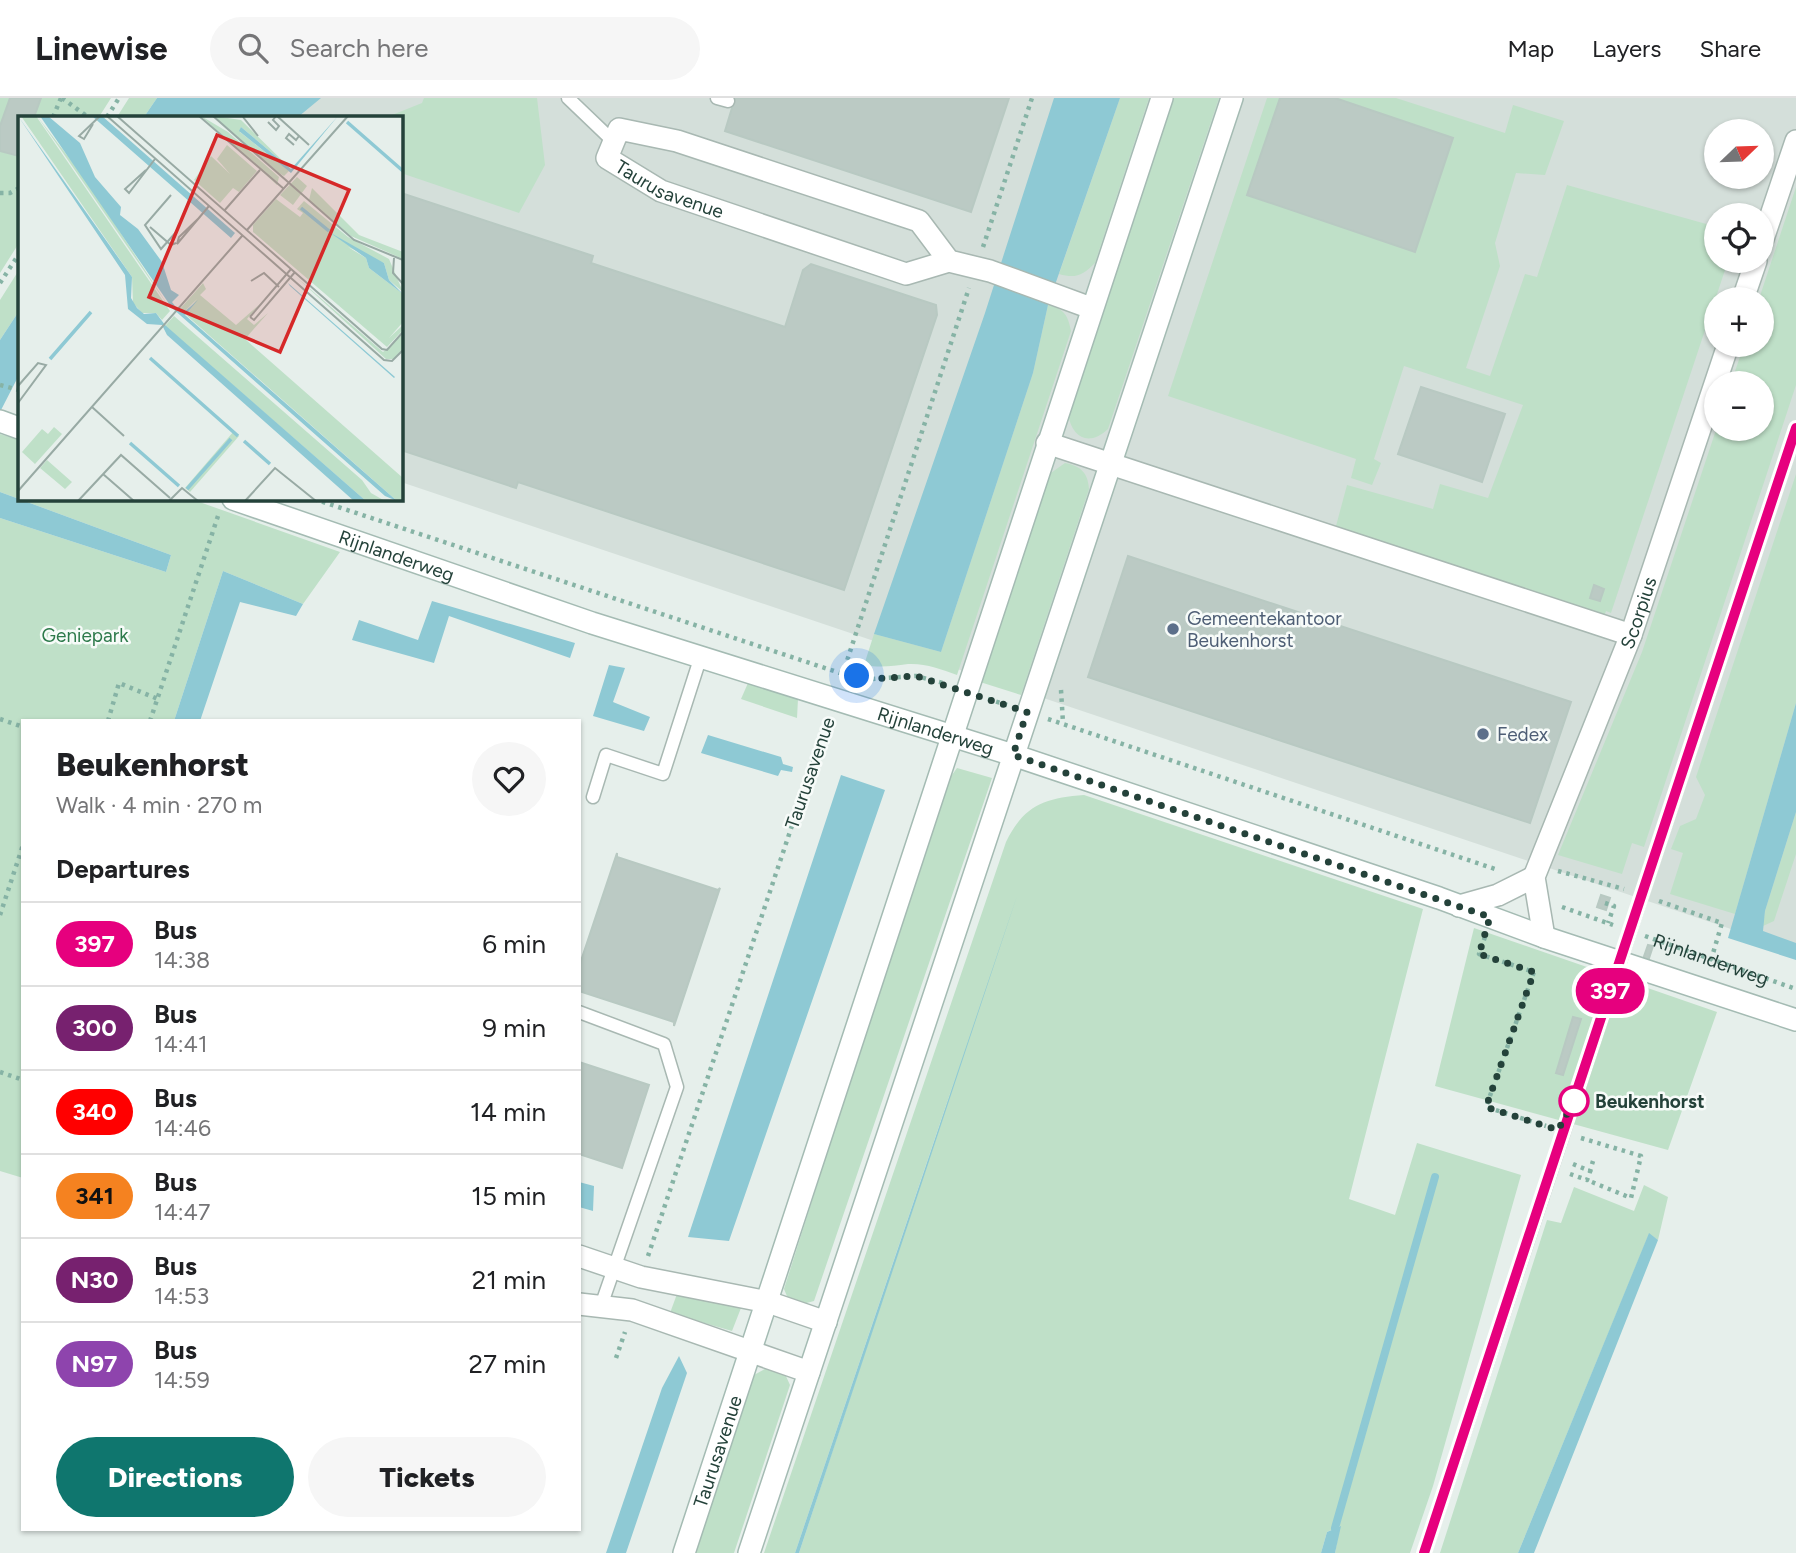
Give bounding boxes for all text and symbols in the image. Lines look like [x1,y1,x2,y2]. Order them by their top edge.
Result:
search box [210,17,700,80]
text: Linewise [35,29,168,68]
icon: search [234,29,272,67]
text: Search here [290,32,428,64]
text: Map [1507,34,1554,63]
text: Layers [1592,34,1661,63]
text: Share [1699,34,1761,63]
inset map [18,116,402,500]
north arrow [1704,119,1774,189]
map controls [1704,119,1774,441]
street label: Taurusavenue [611,155,727,223]
button: locate [1704,203,1774,273]
button: + [1704,287,1774,357]
button: − [1704,371,1774,441]
street label: Rijnlanderweg [336,525,457,586]
street label: Scorpius [1615,574,1661,652]
place label: Gemeentekantoor Beukenhorst [1187,607,1342,652]
marker: Gemeentekantoor Beukenhorst [1165,621,1181,637]
park label: Geniepark [42,624,129,647]
your location [839,658,874,693]
street label: Rijnlanderweg [875,702,997,760]
street label: Taurusavenue [780,714,840,832]
place label: Fedex [1497,723,1548,746]
marker: Fedex [1475,726,1491,742]
button: heart [472,742,546,816]
text: Beukenhorst [56,745,249,784]
text: Walk · 4 min · 270 m [56,791,262,819]
text: Departures [56,853,190,885]
text: Bus [154,914,197,946]
text: 6 min [482,928,546,960]
street label: Rijnlanderweg [1650,928,1772,990]
text: 397 [74,929,115,958]
text: 14:38 [154,946,210,974]
line badge: 397 [1570,968,1650,1014]
text: 397 [1590,976,1630,1005]
text: Bus [154,998,197,1030]
text: 9 min [482,1012,546,1044]
text: 300 [72,1013,117,1042]
text: 14:41 [154,1030,207,1058]
text: Bus [154,1082,197,1114]
marker: Beukenhorst [1559,1086,1589,1116]
place label: Beukenhorst [1595,1090,1705,1113]
text: 14 min [470,1096,546,1128]
text: 340 [72,1097,117,1126]
text: 14:46 [154,1114,211,1142]
text: Bus [154,1166,197,1198]
text: 15 min [471,1180,546,1212]
text: 341 [75,1181,114,1210]
text: 14:47 [154,1198,210,1226]
text: Bus [154,1250,197,1282]
text: 21 min [472,1264,546,1296]
text: N30 [71,1265,118,1294]
text: 14:53 [154,1282,209,1310]
text: Bus [154,1334,197,1366]
text: 27 min [468,1348,546,1380]
text: N97 [72,1349,117,1378]
text: 14:59 [154,1366,210,1394]
street label: Taurusavenue [688,1392,747,1510]
button: Directions [56,1437,294,1517]
button: Tickets [308,1437,546,1517]

